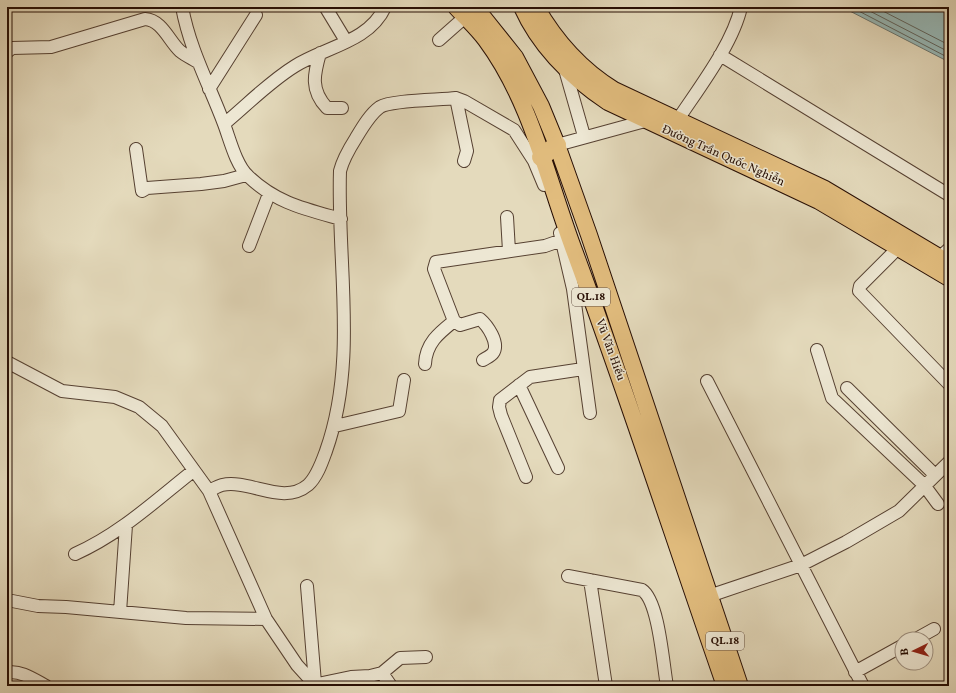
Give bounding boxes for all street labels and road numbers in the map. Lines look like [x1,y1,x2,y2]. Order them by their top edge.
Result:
street label: Đường Trần Quốc Nghiễn [659,122,787,190]
road number: QL.18 [572,288,610,306]
street label: Vũ Văn Hiếu [591,317,629,383]
road number: QL.18 [706,632,744,650]

